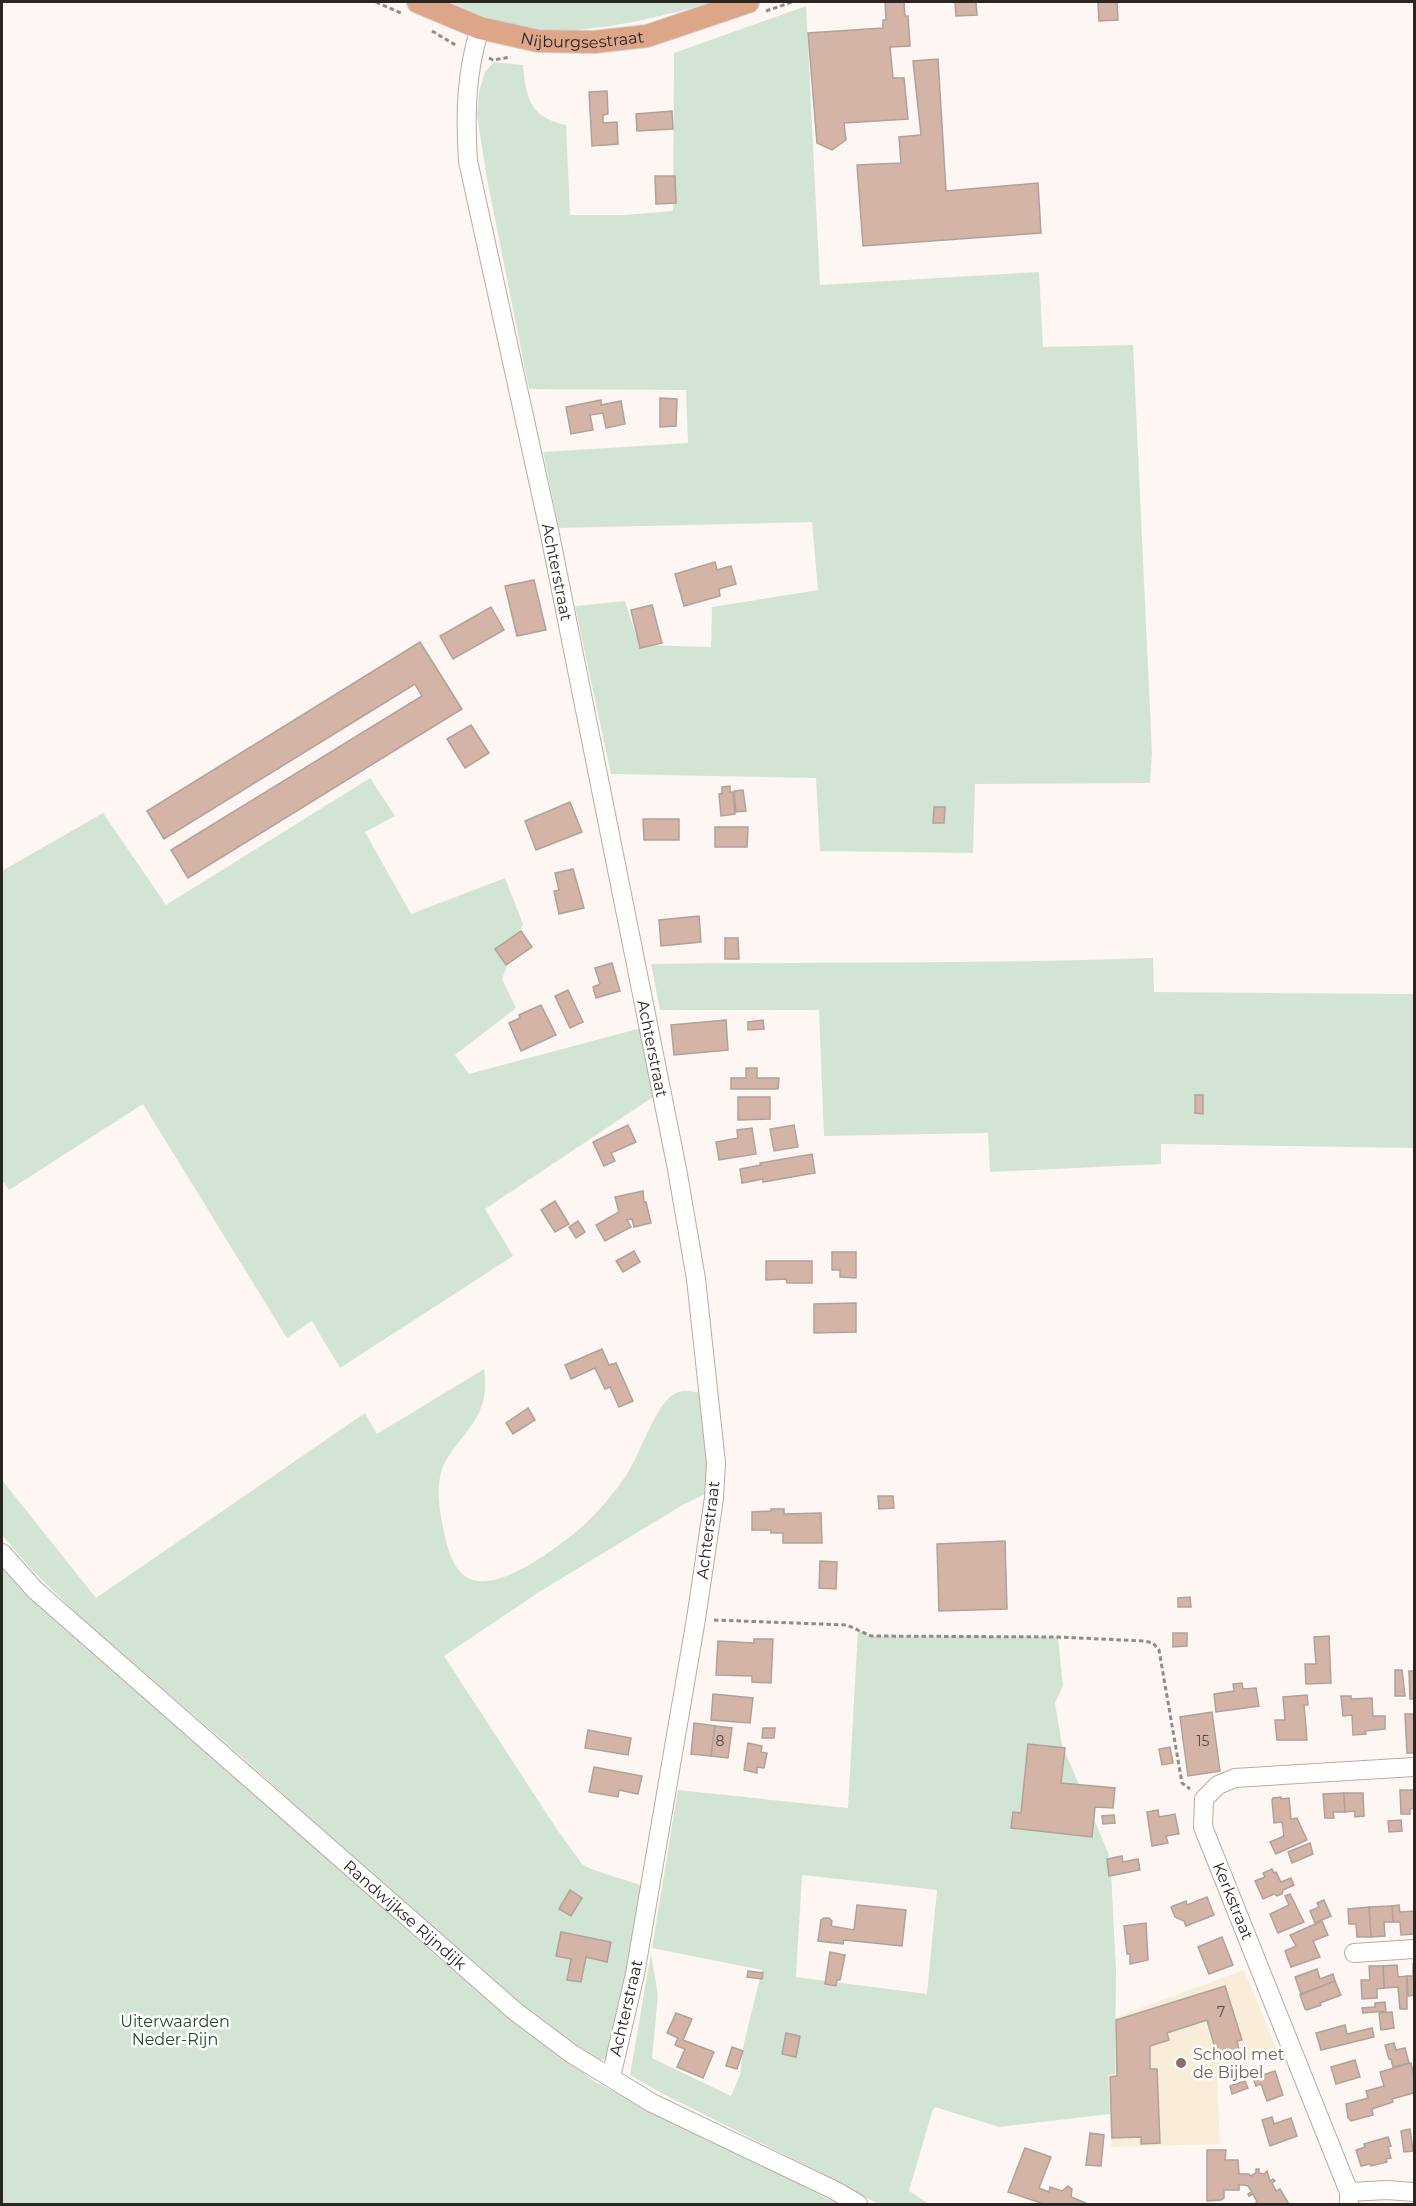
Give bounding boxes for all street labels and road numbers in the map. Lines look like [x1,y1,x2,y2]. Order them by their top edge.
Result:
street label: Nijburgsestraat [519,27,645,52]
street label: Achterstraat [538,522,577,623]
street label: Achterstraat [634,998,672,1099]
street label: Achterstraat [693,1479,724,1580]
street label: Randwijkse Rijndijk [340,1856,471,1974]
street label: Kerkstraat [1209,1860,1257,1943]
street label: Achterstraat [606,1957,646,2058]

